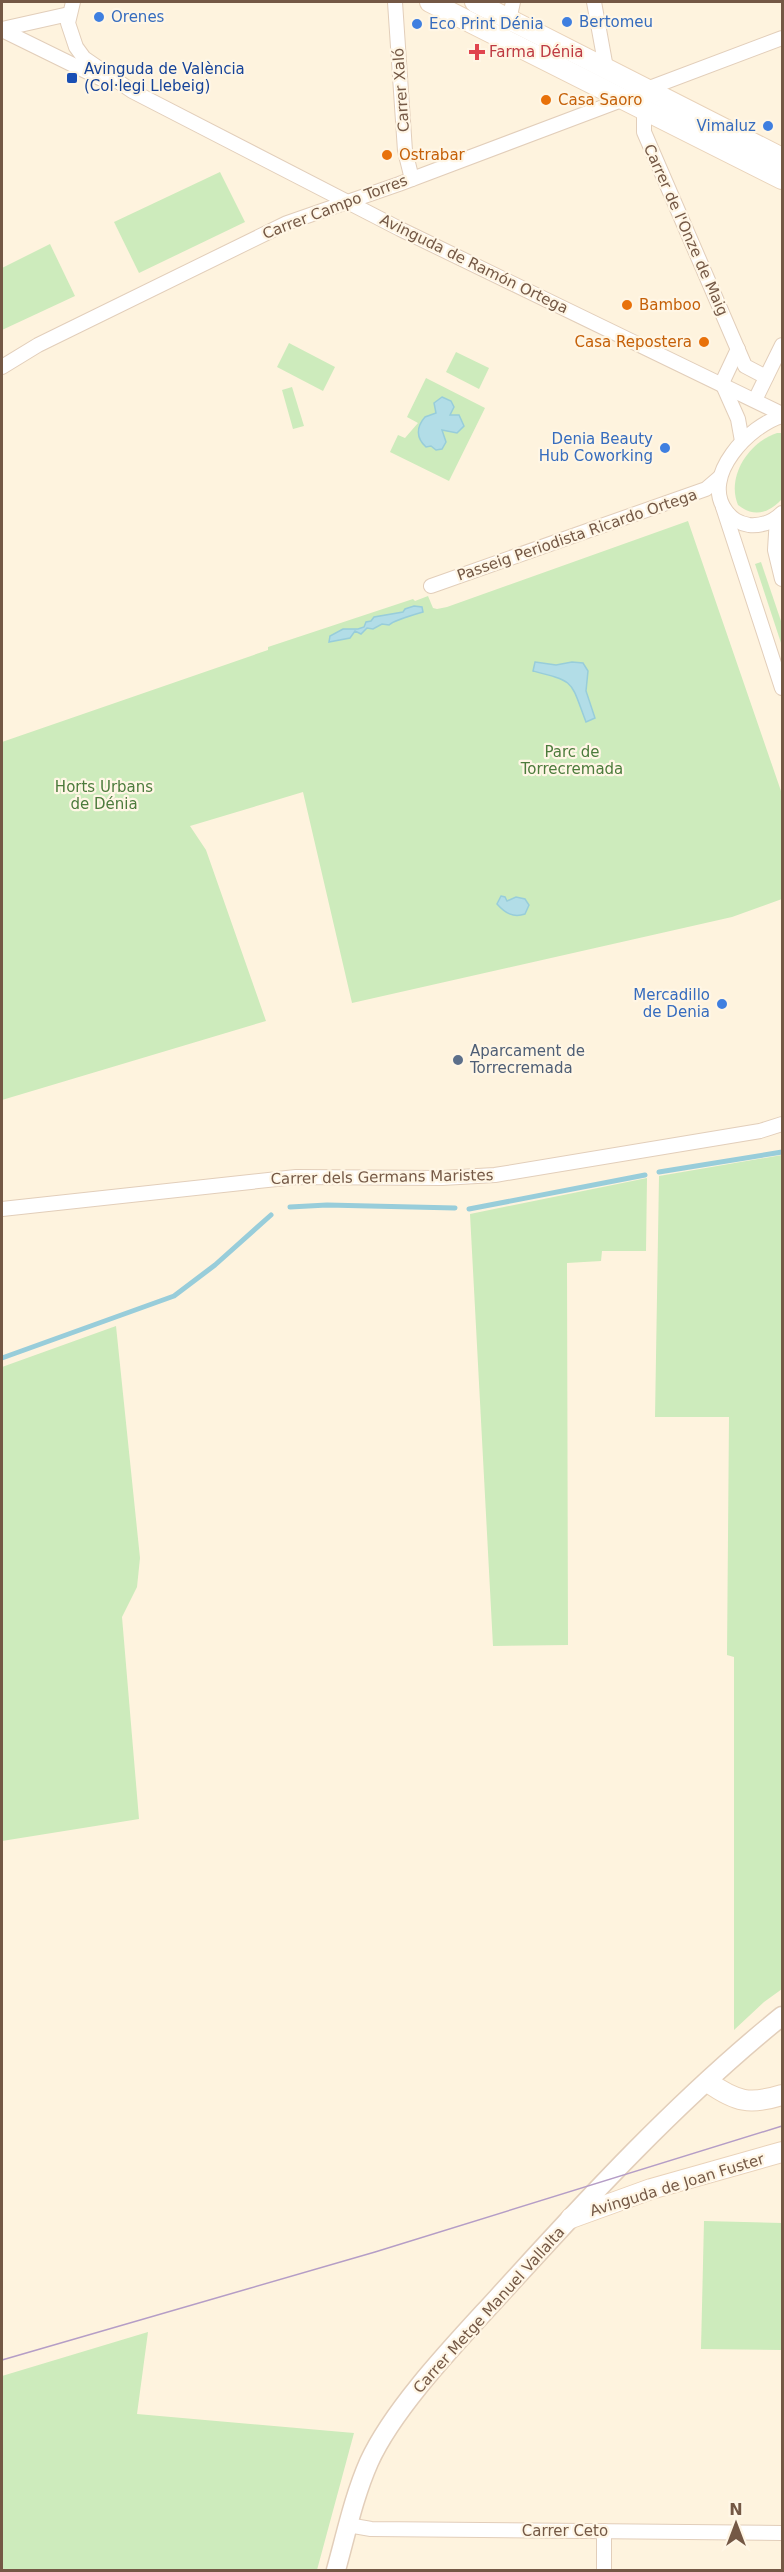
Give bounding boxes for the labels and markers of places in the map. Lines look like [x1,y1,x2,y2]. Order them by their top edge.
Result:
place label: Orenes [111,8,165,26]
marker: Orenes [92,10,106,24]
place label: Bertomeu [579,13,653,31]
place label: Eco Print Dénia [429,15,544,33]
marker: Bertomeu [560,15,574,29]
marker: Eco Print Dénia [410,17,424,31]
place label: Farma Dénia [489,43,584,61]
marker: Farma Dénia [470,45,484,59]
place label: Avinguda de València (Col·legi Llebeig) [84,60,245,95]
marker: Avinguda de València (Col·legi Llebeig) [65,71,79,85]
place label: Casa Saoro [558,91,642,109]
marker: Casa Saoro [539,93,553,107]
place label: Vimaluz [697,117,756,135]
marker: Vimaluz [761,119,775,133]
place label: Ostrabar [399,146,466,164]
marker: Ostrabar [380,148,394,162]
place label: Bamboo [639,296,701,314]
marker: Bamboo [620,298,634,312]
place label: Casa Repostera [575,333,692,351]
marker: Casa Repostera [697,335,711,349]
place label: Denia Beauty Hub Coworking [539,430,653,465]
marker: Denia Beauty Hub Coworking [658,441,672,455]
place label: Mercadillo de Denia [633,986,710,1021]
marker: Mercadillo de Denia [715,997,729,1011]
place label: Aparcament de Torrecremada [469,1042,585,1077]
marker: Aparcament de Torrecremada [451,1053,465,1067]

